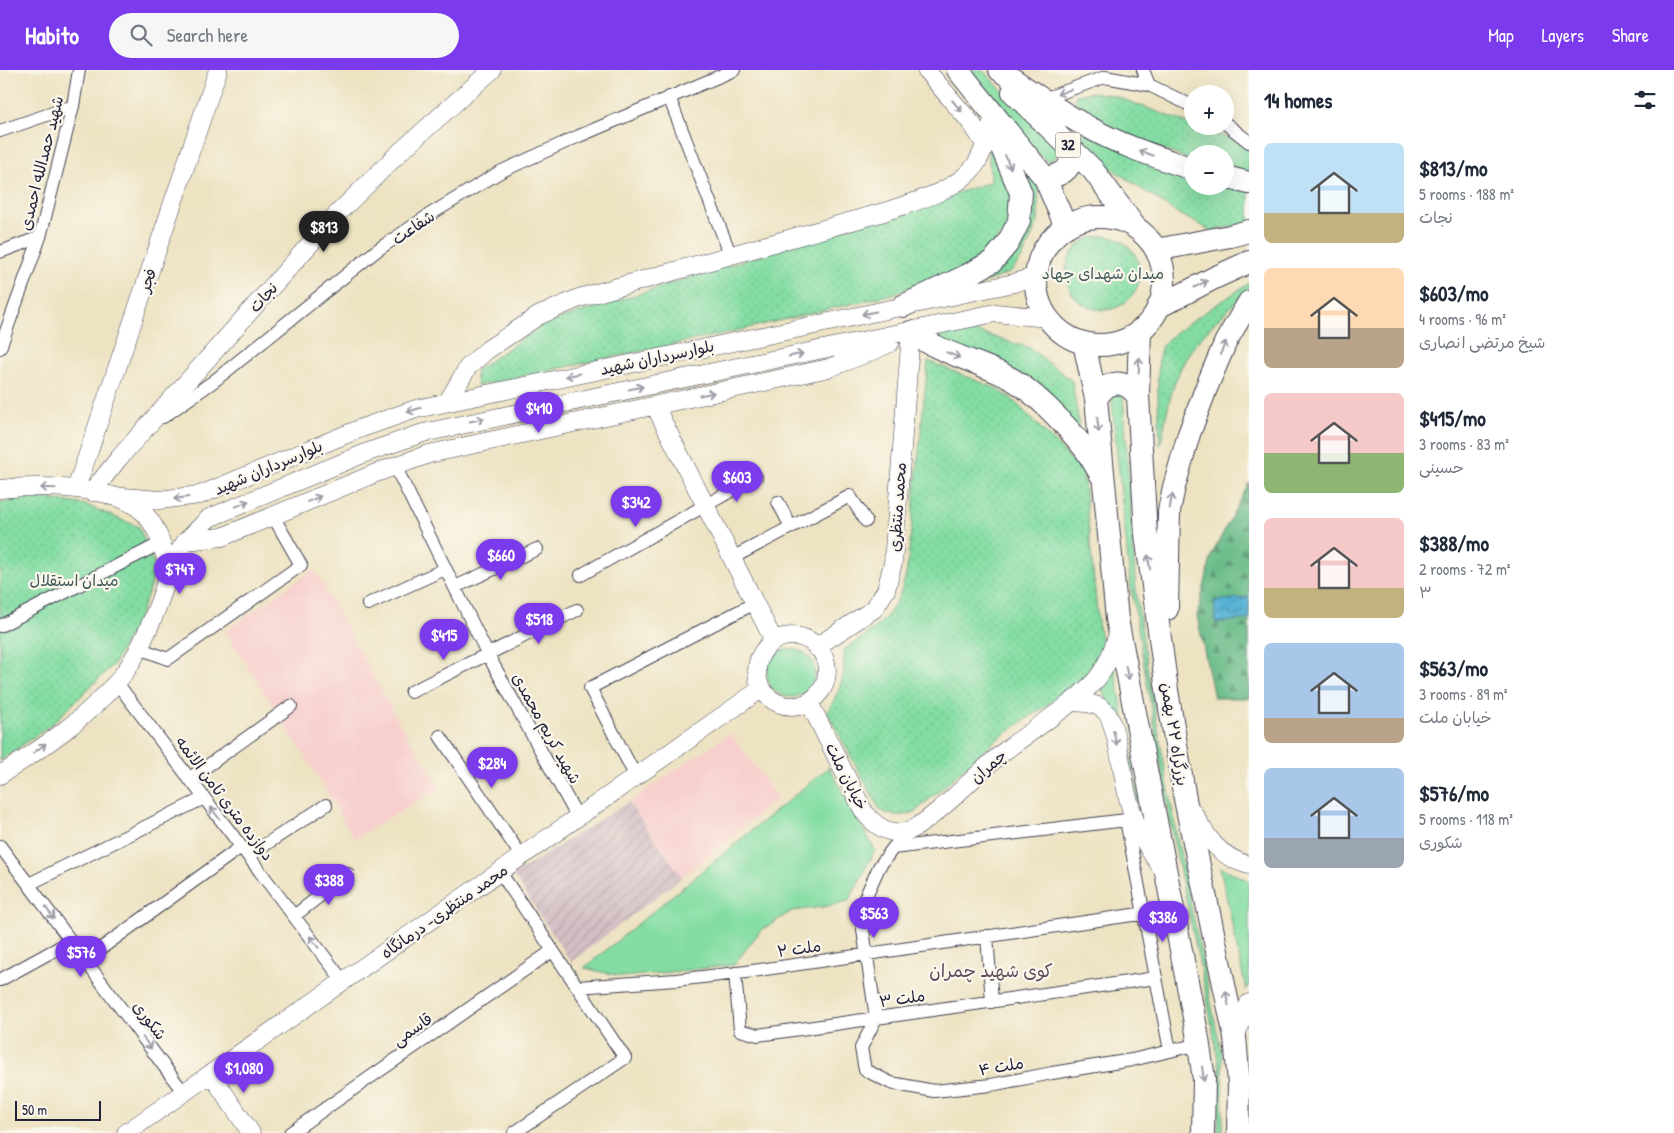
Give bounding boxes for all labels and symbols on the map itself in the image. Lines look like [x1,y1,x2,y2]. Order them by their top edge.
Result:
one-way arrow [1057,88,1073,97]
street label: شهید حمدالله احمدی [14,93,68,233]
one-way arrow [951,99,962,112]
road number: 32 [1056,132,1080,158]
one-way arrow [1139,148,1155,157]
one-way arrow [1003,154,1013,169]
street label: شفاعت [387,205,439,249]
pin: $813 [294,210,354,253]
park label: میدان شهدای جهاد [1042,262,1164,284]
street label: فجر [132,265,161,297]
street label: نجات [244,277,282,317]
one-way arrow [1193,279,1208,288]
one-way arrow [862,309,878,319]
street label: بلوارسرداران شهید [598,334,716,380]
one-way arrow [1219,341,1229,356]
one-way arrow [787,350,803,359]
one-way arrow [946,351,961,360]
one-way arrow [1134,358,1143,374]
one-way arrow [566,371,582,380]
one-way arrow [628,382,644,392]
one-way arrow [698,389,714,399]
pin: $410 [509,392,569,434]
one-way arrow [407,405,423,415]
one-way arrow [469,415,485,424]
one-way arrow [1093,417,1103,433]
street label: بلوارسرداران شهید [210,434,326,500]
pin: $603 [707,460,767,503]
street label: محمد منتظری [883,461,911,553]
one-way arrow [40,483,56,493]
pin: $342 [606,486,666,528]
one-way arrow [174,493,190,503]
one-way arrow [306,493,321,503]
one-way arrow [1167,493,1176,509]
one-way arrow [235,499,250,508]
pin: $660 [471,538,531,581]
pin: $747 [150,552,210,595]
one-way arrow [1144,555,1154,571]
park label: میدان استقلال [29,569,119,591]
pin: $518 [509,602,569,645]
pin: $415 [414,618,474,661]
one-way arrow [1123,665,1133,681]
street label: شهید کریم محمدی [506,668,587,789]
street label: بزرگراه ۲۲ بهمن [1156,681,1194,787]
one-way arrow [1111,730,1120,746]
street label: دوازده متری ثامن الائمه [171,731,279,865]
street label: خیابان ملت [821,739,873,813]
one-way arrow [33,743,47,753]
street label: چمران [965,744,1011,788]
pin: $284 [462,746,522,789]
one-way arrow [210,807,221,820]
street label: محمد منتظری- درمانگاه [376,859,512,963]
pin: $388 [299,864,359,906]
pin: $563 [844,896,904,939]
pin: $386 [1133,900,1193,943]
one-way arrow [45,906,55,920]
street label: ملت ۲ [776,934,822,962]
pin: $576 [51,936,111,978]
one-way arrow [308,936,319,949]
district label: کوی شهید چمران [929,958,1053,983]
street label: ملت ۳ [878,984,926,1012]
one-way arrow [1222,990,1231,1006]
street label: شکوری [128,996,172,1044]
street label: قاسمی [387,1007,437,1051]
one-way arrow [142,1036,152,1050]
street label: ملت ۴ [977,1051,1025,1081]
pin: $1,080 [203,1052,285,1094]
one-way arrow [1198,1065,1208,1081]
scale bar [15,1098,101,1121]

